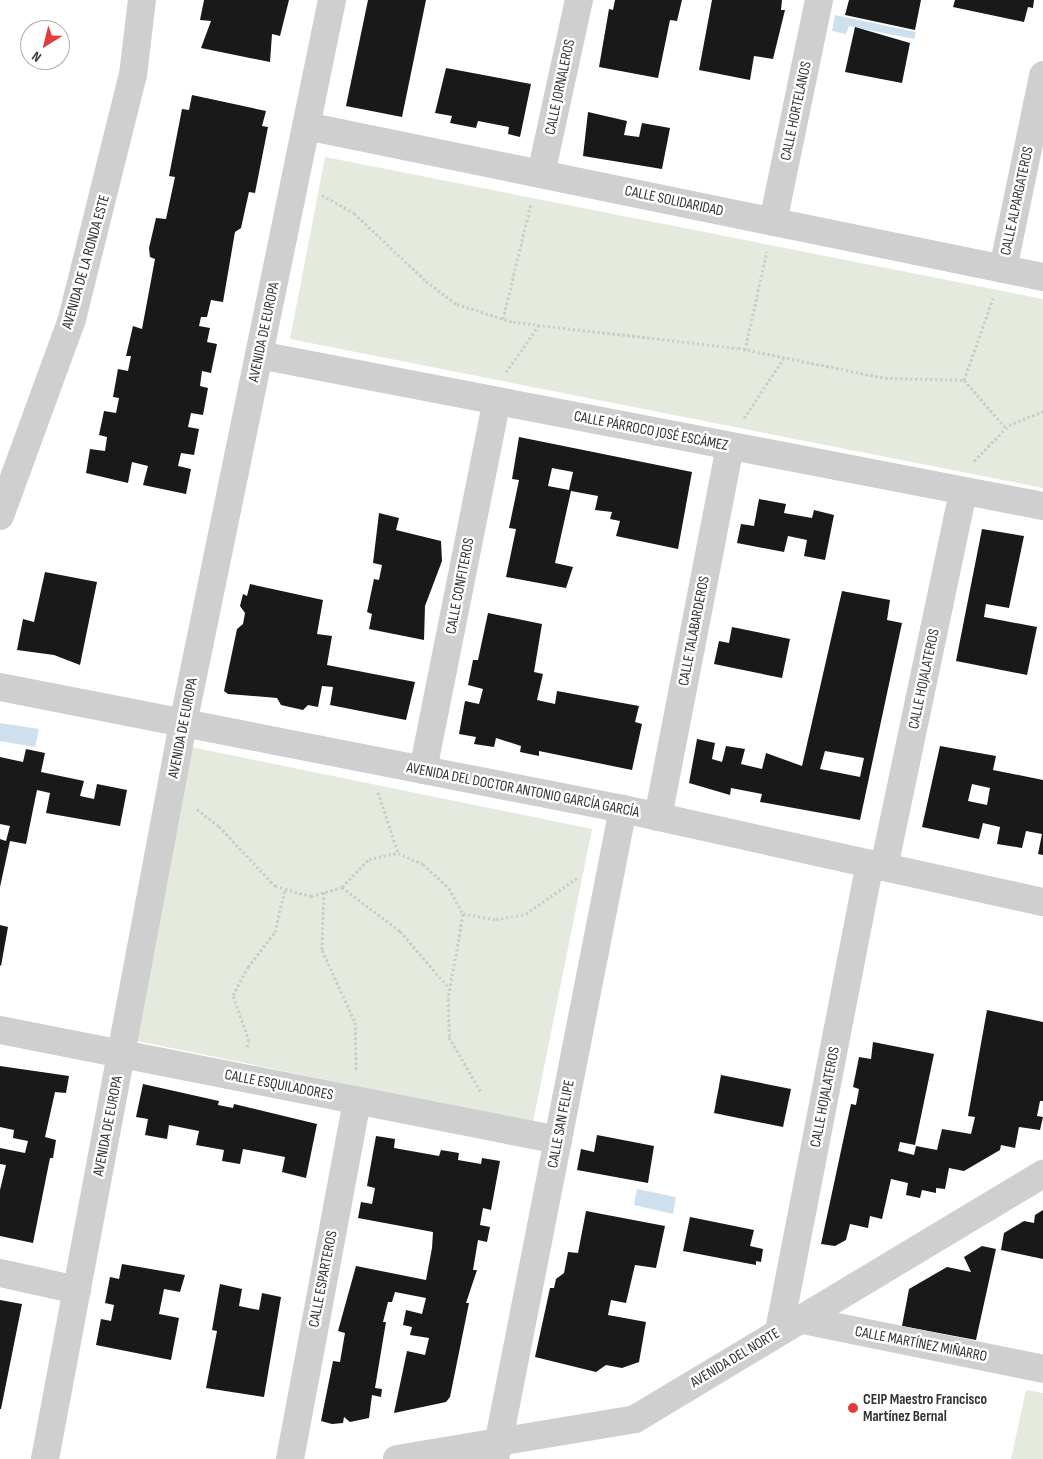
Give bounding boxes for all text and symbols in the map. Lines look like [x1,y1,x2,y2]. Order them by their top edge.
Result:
north arrow [20,20,70,70]
street label: CALLE JORNALEROS [541,38,579,136]
text: N [28,48,45,66]
street label: CALLE HORTELANOS [777,60,815,162]
street label: CALLE ALPARGATEROS [997,145,1037,257]
street label: CALLE SOLIDARIDAD [623,182,725,220]
street label: AVENIDA DE LA RONDA ESTE [58,193,114,331]
street label: AVENIDA DE EUROPA [245,280,283,384]
street label: CALLE PÁRROCO JOSÉ ESCÁMEZ [572,407,730,455]
street label: CALLE CONFITEROS [442,536,478,636]
street label: CALLE TALABARDEROS [675,575,713,687]
street label: CALLE HOJALATEROS [905,627,943,731]
street label: AVENIDA DE EUROPA [164,676,202,780]
street label: AVENIDA DEL DOCTOR ANTONIO GARCÍA GARCÍA [405,759,641,821]
street label: CALLE HOJALATEROS [806,1045,844,1149]
street label: CALLE ESQUILADORES [223,1066,335,1104]
street label: AVENIDA DE EUROPA [89,1074,127,1178]
street label: CALLE SAN FELIPE [544,1078,578,1170]
street label: CALLE ESPARTEROS [305,1229,341,1329]
street label: CALLE MARTÍNEZ MIÑARRO [853,1322,989,1366]
street label: AVENIDA DEL NORTE [687,1324,783,1392]
place label: CEIP Maestro Francisco Martínez Bernal [863,1390,987,1425]
marker: CEIP Maestro Francisco Martínez Bernal [847,1402,859,1414]

